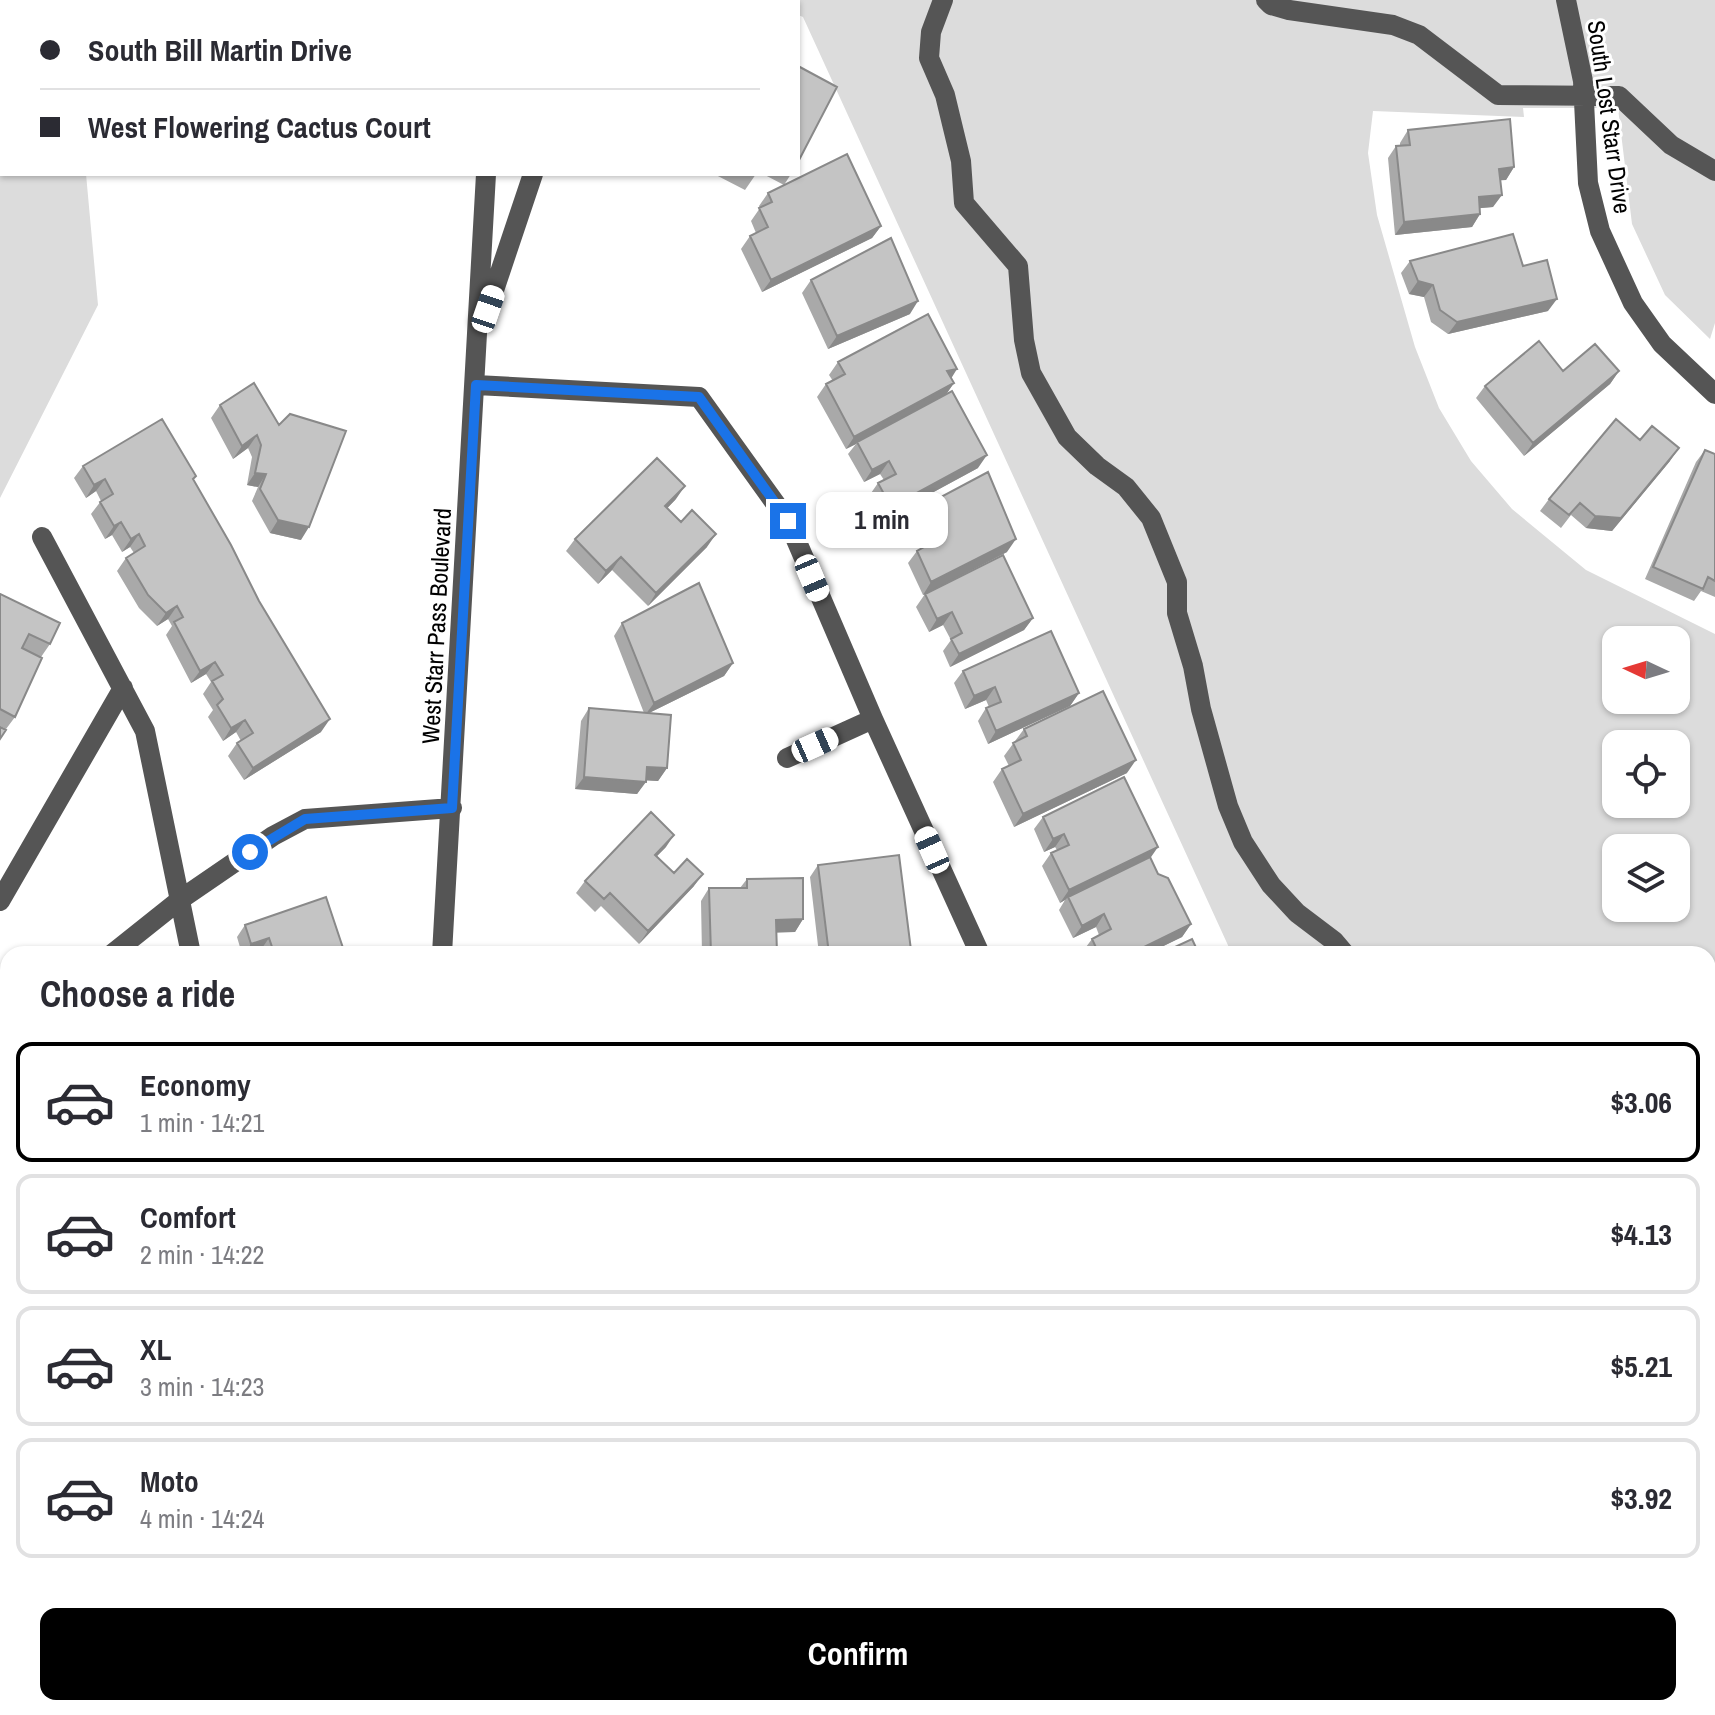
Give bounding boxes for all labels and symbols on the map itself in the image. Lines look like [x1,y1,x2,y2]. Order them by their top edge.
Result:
street label: South Lost Starr Drive [1581,18,1639,216]
car [469,282,507,336]
callout: 1 min [816,493,948,549]
route end [770,503,806,539]
street label: West Starr Pass Boulevard [414,507,458,745]
car [792,551,832,605]
north arrow [1602,626,1690,714]
car [788,724,842,766]
car [911,823,953,877]
route start [232,834,268,870]

